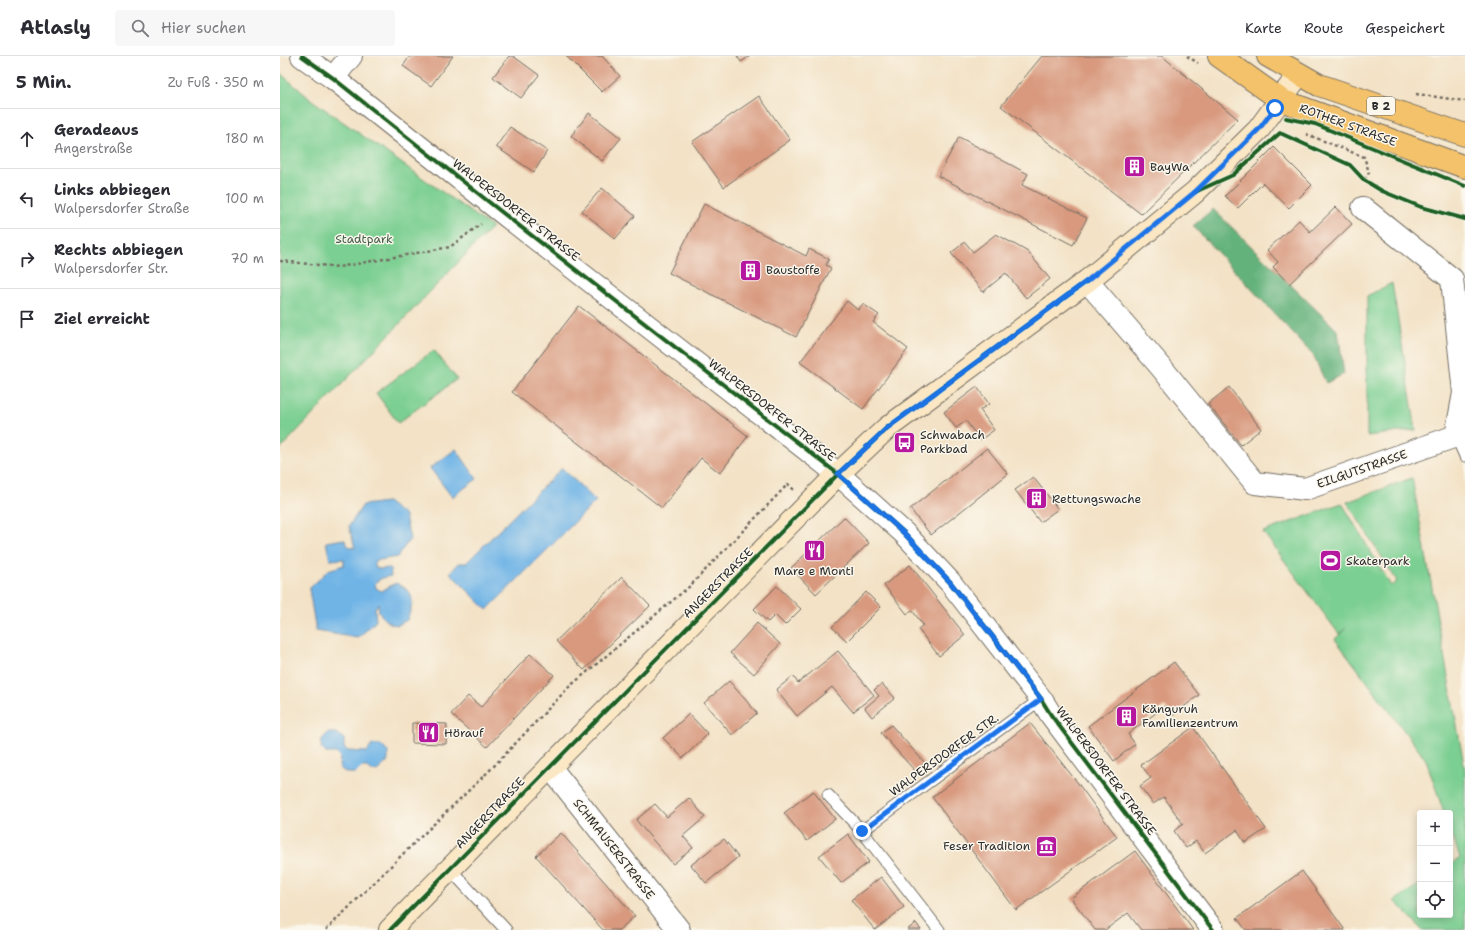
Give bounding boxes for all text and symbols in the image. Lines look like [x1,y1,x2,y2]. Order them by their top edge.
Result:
search box [115,10,395,46]
text: Atlasly [20,15,91,40]
icon: search [129,17,151,39]
text: Hier suchen [161,18,246,38]
text: Karte [1245,19,1282,37]
text: Route [1304,19,1343,37]
text: Gespeichert [1365,19,1445,37]
text: 5 Min. [16,71,71,93]
text: Zu Fuß · 350 m [168,74,264,91]
road number: B 2 [1367,97,1395,115]
route start [1266,99,1284,117]
street label: ROTHER STRASSE [1297,100,1399,150]
text: Geradeaus [54,120,139,140]
icon: ahead [16,128,38,150]
text: 180 m [225,130,264,147]
text: Angerstraße [54,140,133,157]
building icon: BayWa [1121,154,1147,180]
street label: WALPERSDORFER STRASSE [449,155,583,265]
place label: BayWa [1150,159,1190,175]
text: Links abbiegen [54,180,170,200]
icon: left [16,188,38,210]
text: 100 m [225,190,264,207]
text: Walpersdorfer Straße [54,200,190,217]
park label: Stadtpark [335,231,393,247]
text: Rechts abbiegen [54,240,183,260]
icon: right [16,248,38,270]
text: 70 m [230,250,264,267]
building icon: Baustoffe [737,257,763,283]
text: Walpersdorfer Str. [54,260,168,277]
place label: Baustoffe [766,262,820,278]
icon: arrive [16,308,38,330]
text: Ziel erreicht [54,309,150,329]
street label: WALPERSDORFER STRASSE [705,355,839,465]
place label: Schwabach Parkbad [920,427,985,457]
bus stop icon: Schwabach Parkbad [892,429,918,455]
street label: EILGUTSTRASSE [1315,446,1409,492]
building icon: Rettungswache [1024,486,1050,512]
place label: Rettungswache [1052,491,1141,507]
restaurant icon: Mare e Monti [801,537,827,563]
street label: ANGERSTRASSE [679,544,757,622]
sports icon: Skaterpark [1317,548,1343,574]
place label: Skaterpark [1346,553,1410,569]
place label: Mare e Monti [774,563,854,579]
place label: Känguruh Familienzentrum [1142,701,1238,731]
street label: WALPERSDORFER STRASSE [1052,703,1160,839]
building icon: Känguruh Familienzentrum [1114,703,1140,729]
street label: WALPERSDORFER STR. [886,710,1002,800]
restaurant icon: Hörauf [416,720,442,746]
place label: Hörauf [444,725,484,741]
street label: ANGERSTRASSE [452,774,528,852]
street label: SCHMAUSERSTRASSE [570,795,658,903]
map controls [1417,810,1453,918]
button: + [1417,810,1453,846]
route end [853,822,871,840]
museum icon: Feser Tradition [1033,833,1059,859]
place label: Feser Tradition [943,838,1030,854]
button: − [1417,846,1453,882]
button: locate [1417,882,1453,918]

